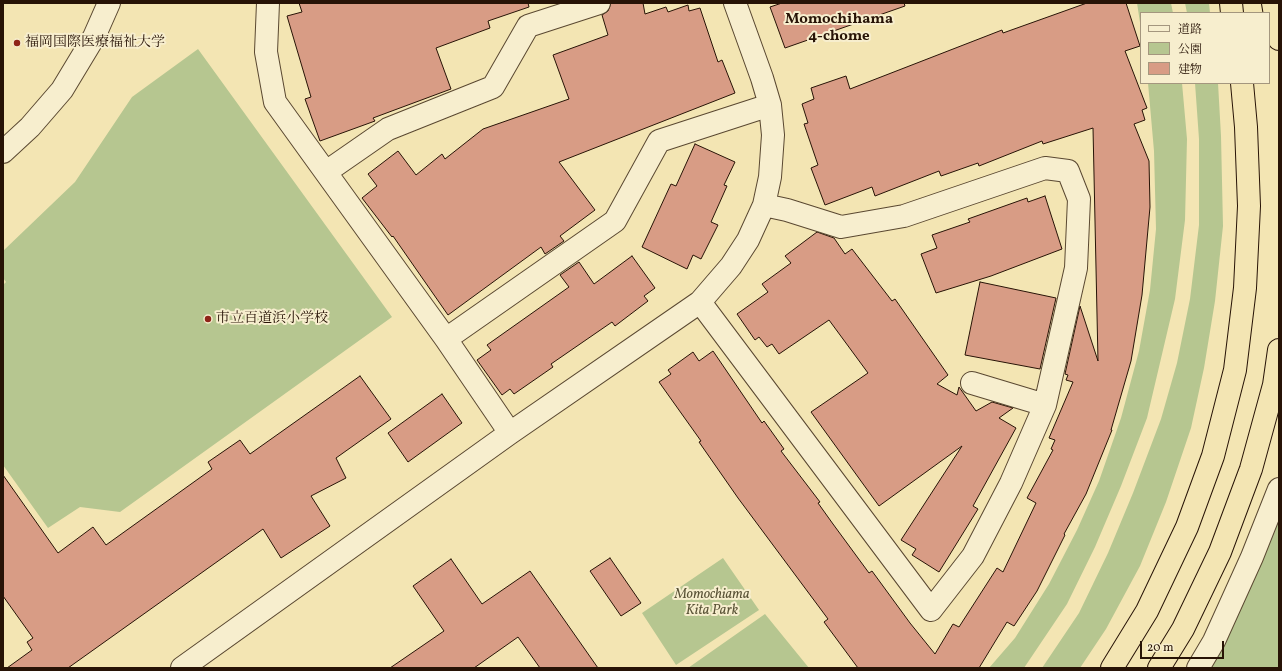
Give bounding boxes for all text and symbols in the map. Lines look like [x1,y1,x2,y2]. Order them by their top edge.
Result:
district label: Momochihama 4-chome [785,11,893,46]
legend [1140,12,1270,84]
text: 道路 [1178,22,1202,38]
place label: 福岡国際医療福祉大学 [25,35,165,51]
marker: 福岡国際医療福祉大学 [12,38,22,48]
text: 公園 [1178,42,1202,58]
text: 建物 [1178,62,1202,78]
place label: 市立百道浜小学校 [216,311,328,327]
marker: 市立百道浜小学校 [203,314,213,324]
park label: Momochiama Kita Park [675,587,749,620]
scale bar [1142,633,1226,659]
text: 20 m [1147,640,1174,656]

